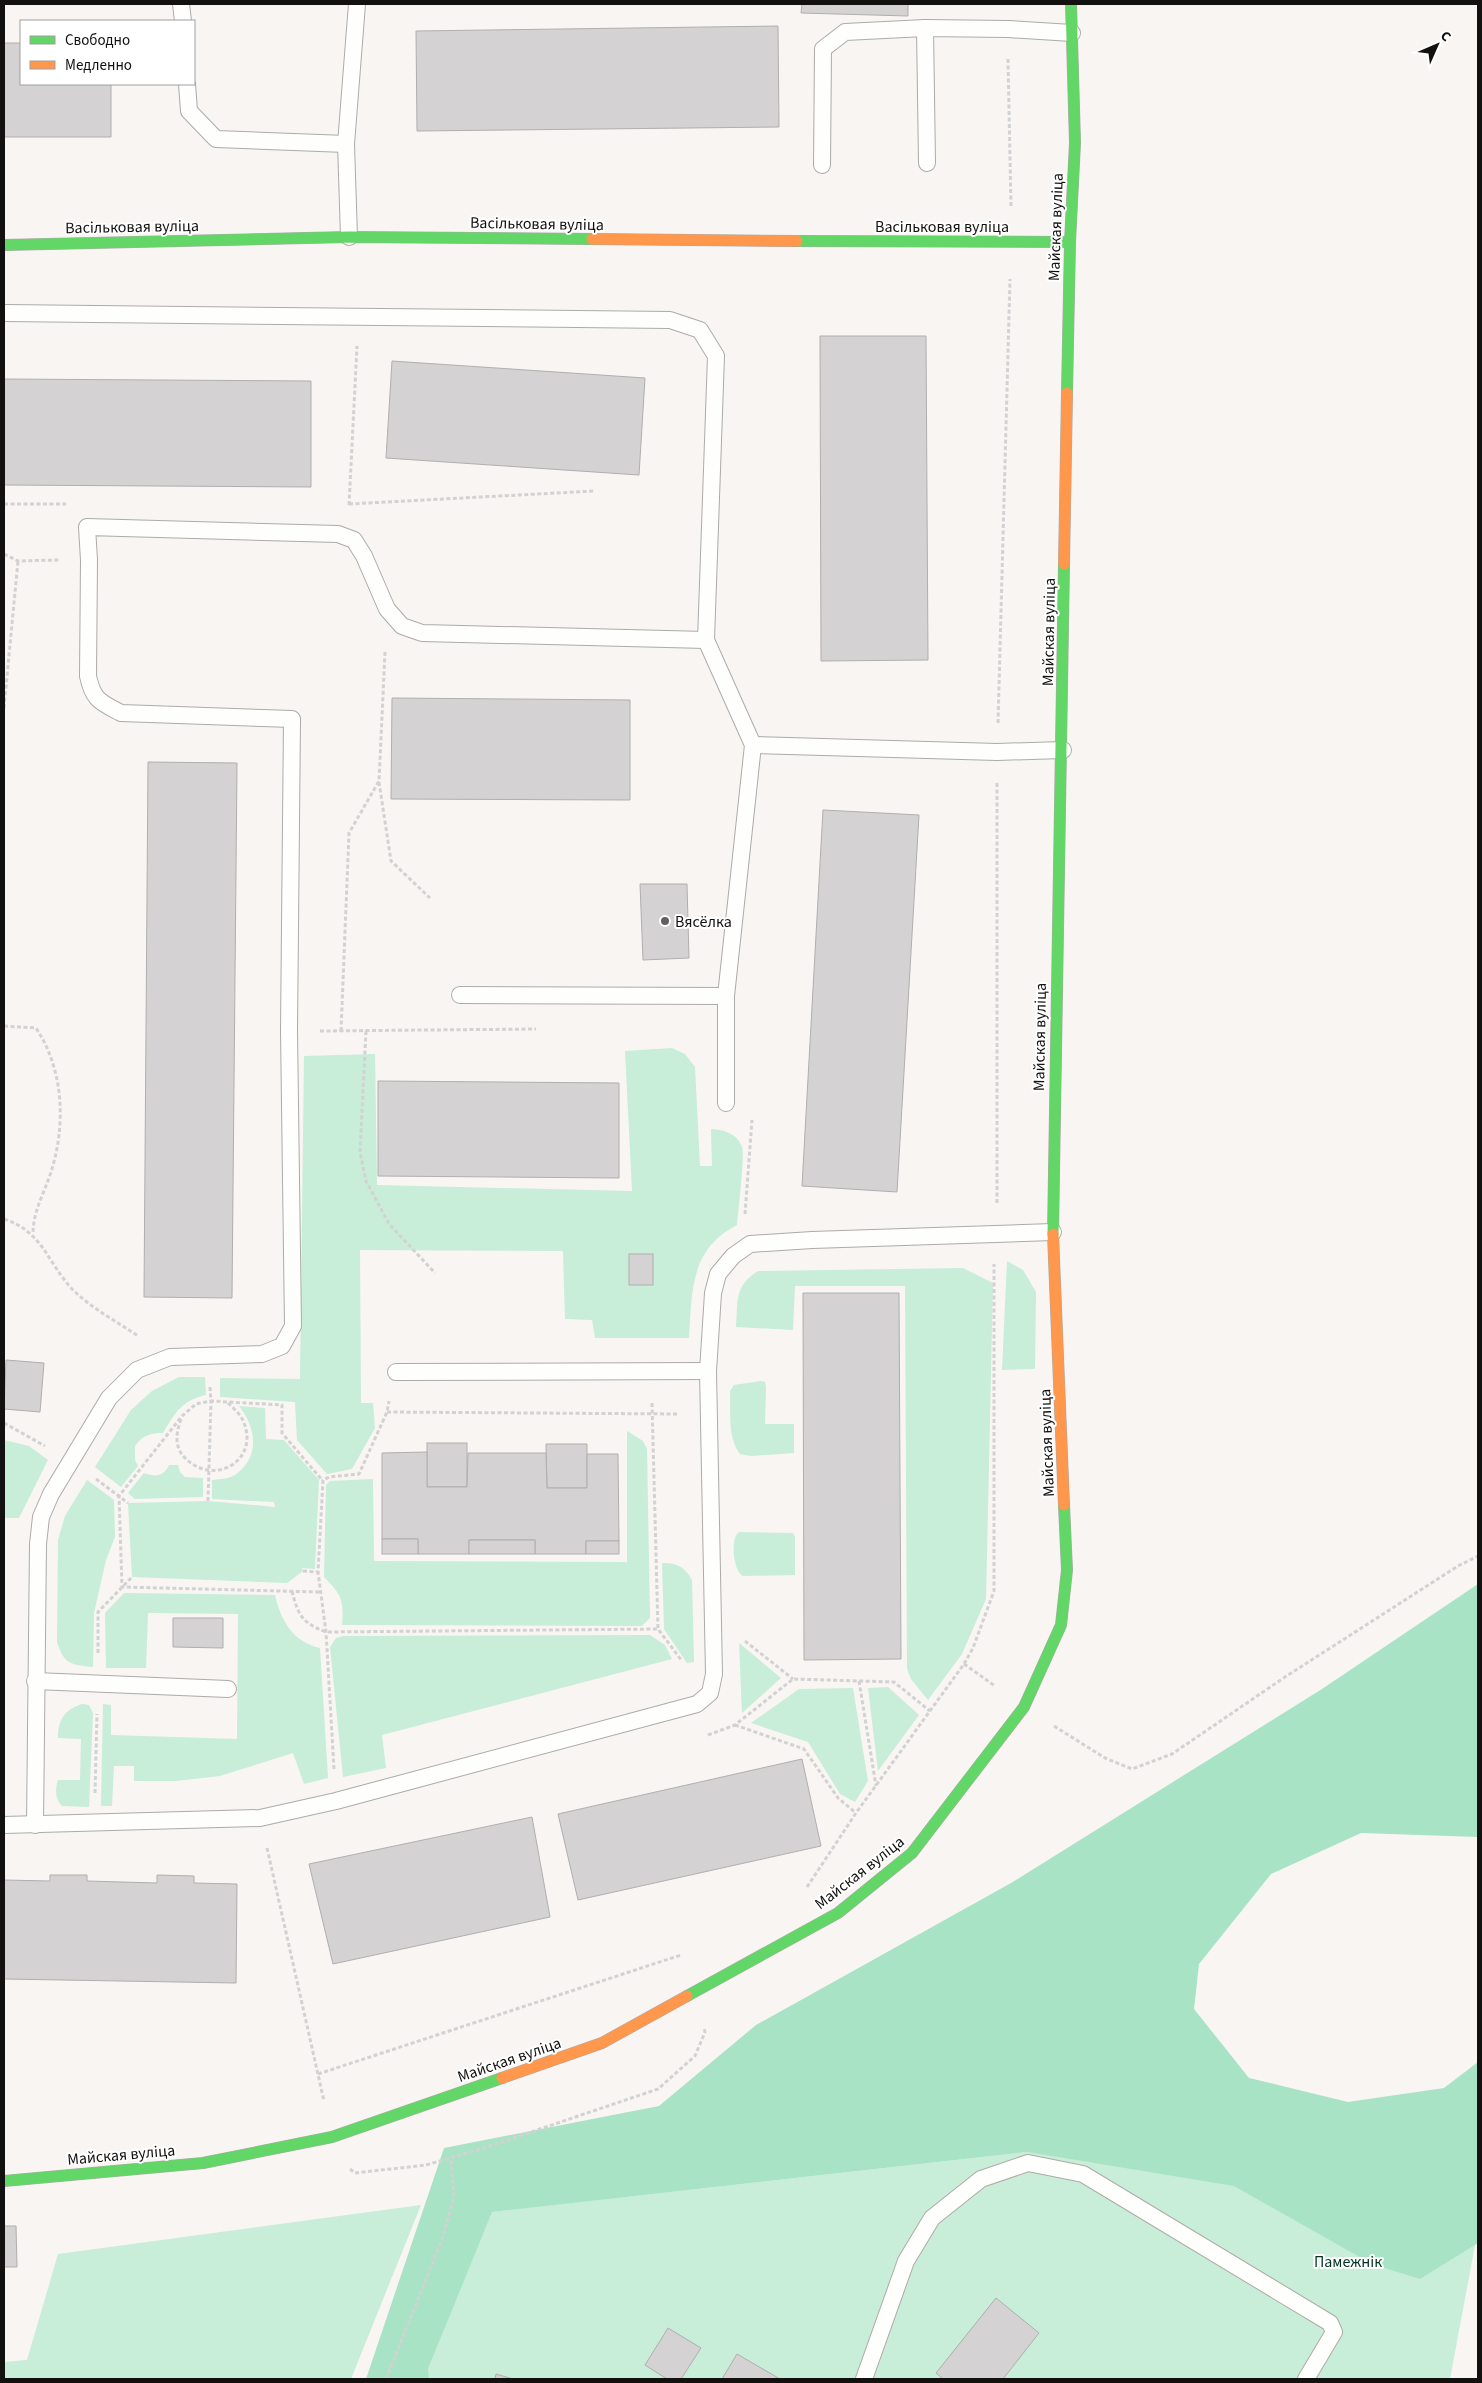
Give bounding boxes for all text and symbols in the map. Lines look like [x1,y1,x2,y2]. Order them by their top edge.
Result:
legend [20,20,195,85]
north arrow [1412,20,1462,70]
text: С [1436,27,1455,46]
text: Свободно [65,30,130,51]
text: Медленно [65,55,132,76]
street label: Майская вуліца [1043,173,1069,281]
street label: Васільковая вуліца [470,212,604,236]
street label: Васільковая вуліца [65,215,199,239]
street label: Васільковая вуліца [875,216,1009,238]
street label: Майская вуліца [1037,578,1061,686]
place label: Вясёлка [675,911,732,933]
marker: Вясёлка [659,915,671,927]
street label: Майская вуліца [1028,983,1052,1091]
street label: Майская вуліца [1034,1389,1060,1497]
street label: Майская вуліца [810,1831,909,1915]
street label: Майская вуліца [455,2032,564,2088]
street label: Майская вуліца [66,2139,176,2171]
park label: Памежнік [1314,2251,1382,2273]

